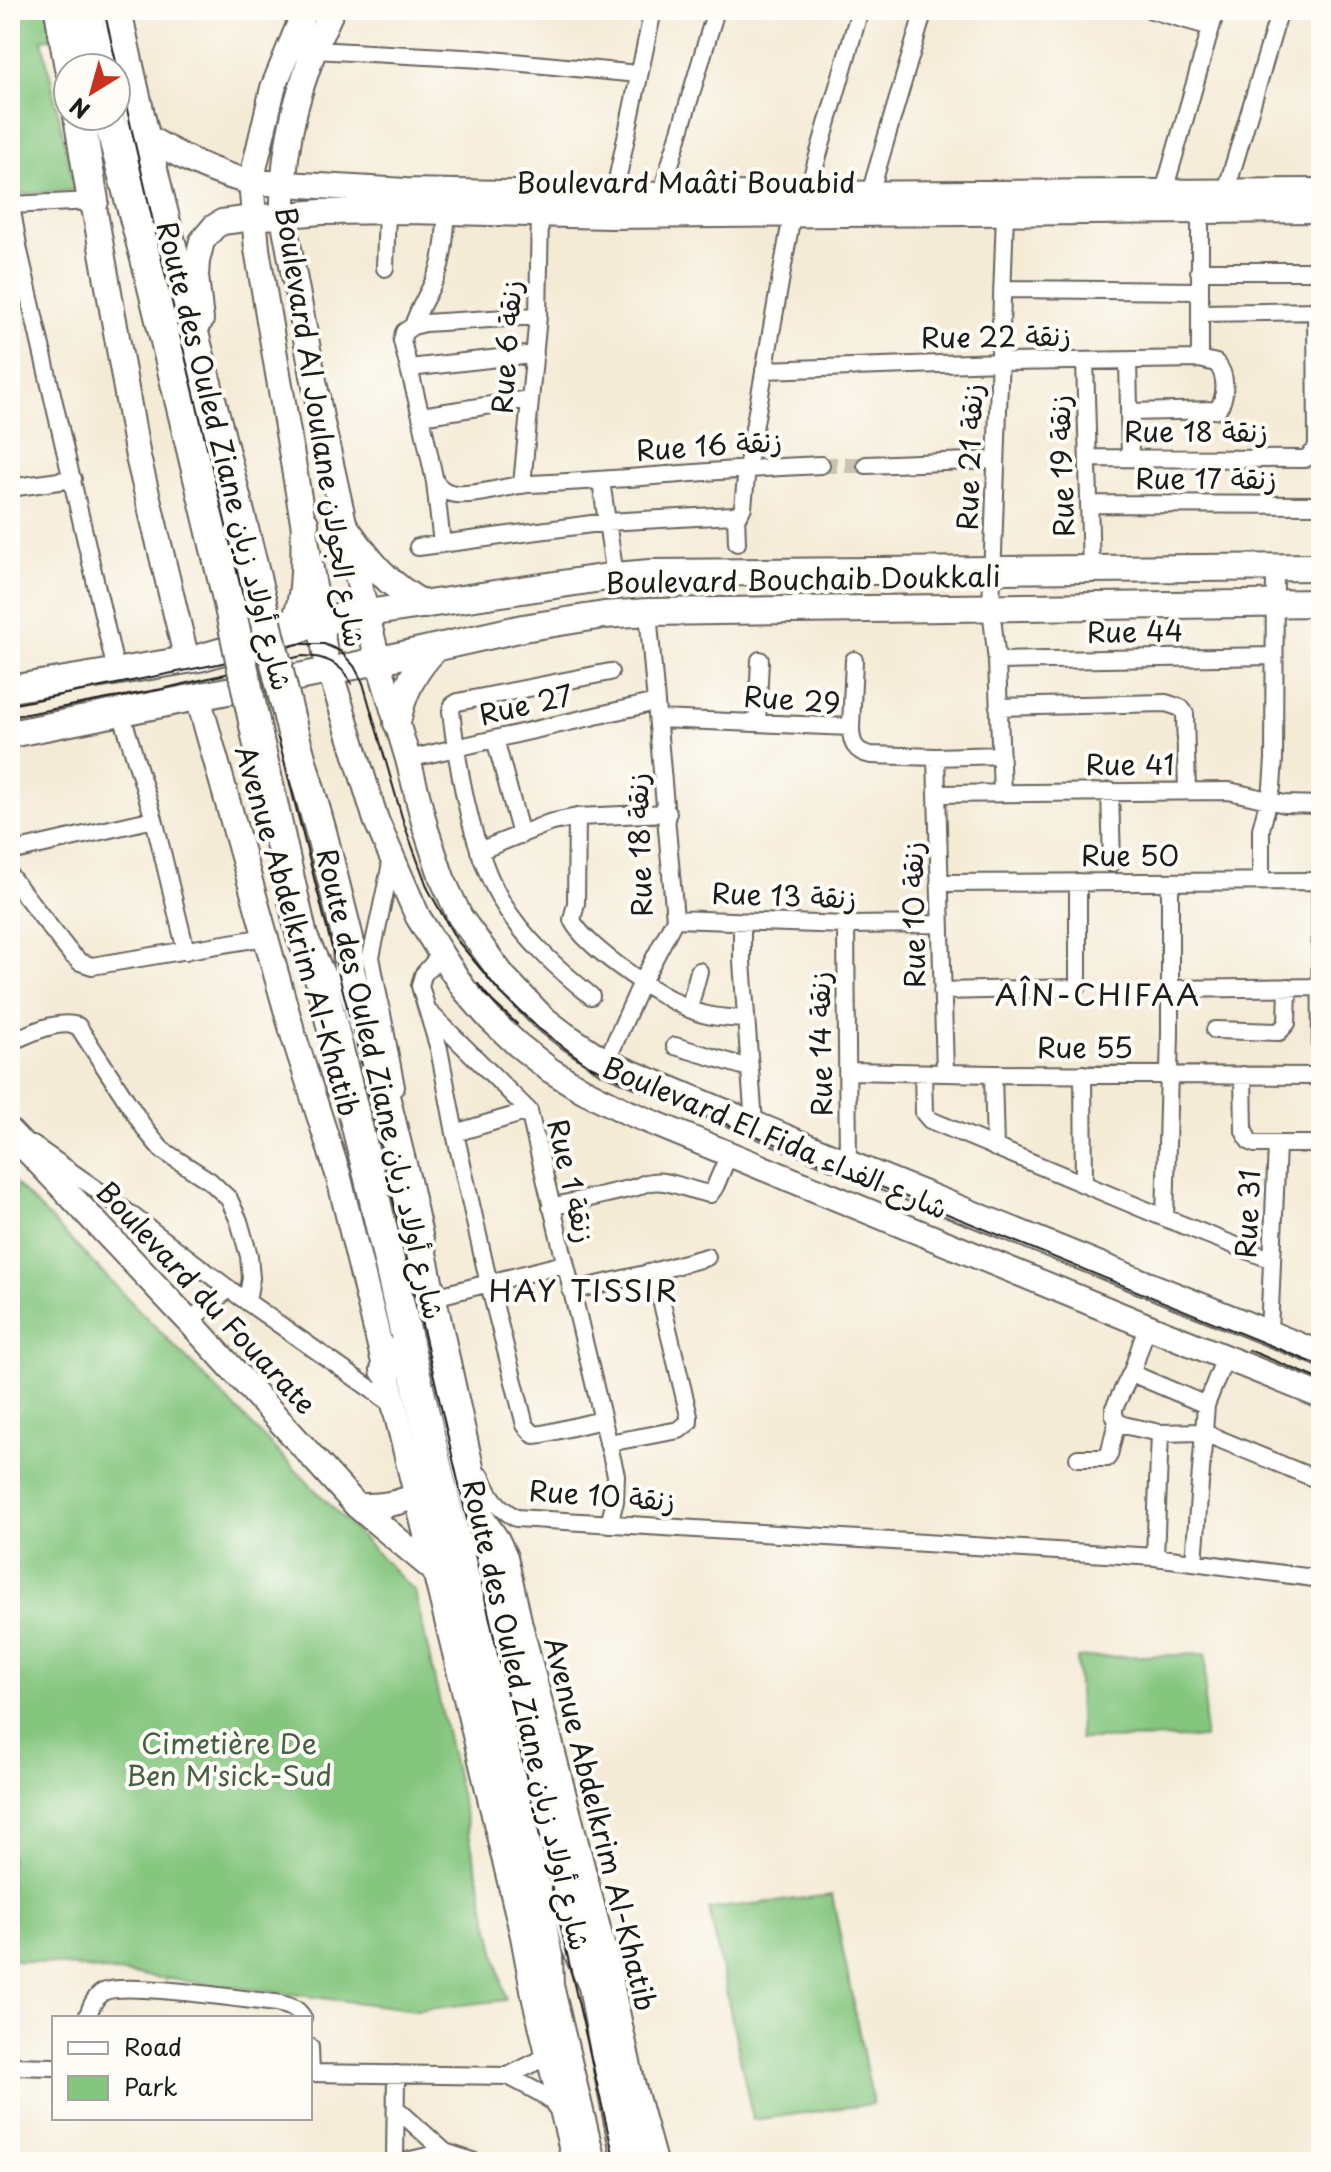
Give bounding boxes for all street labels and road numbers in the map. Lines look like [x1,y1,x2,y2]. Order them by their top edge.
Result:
street label: Boulevard Maâti Bouabid [516,160,856,203]
street label: Boulevard Al Joulane شارع الجولان [265,203,378,650]
street label: Route des Ouled Ziane شارع أولاد زيان [146,216,305,695]
street label: Rue 6 زنقة [479,279,532,415]
street label: Rue 22 زنقة [920,313,1071,358]
street label: Rue 21 زنقة [944,383,993,531]
street label: Rue 19 زنقة [1037,394,1084,538]
street label: Rue 18 زنقة [1124,409,1268,452]
street label: Rue 16 زنقة [635,418,783,471]
street label: Rue 17 زنقة [1135,456,1277,499]
street label: Boulevard Bouchaib Doukkali [605,554,1001,603]
street label: Rue 44 [1086,608,1184,653]
street label: Rue 27 [475,672,577,735]
street label: Rue 29 [742,674,842,723]
street label: Avenue Abdelkrim Al-Khatib [225,740,372,1121]
street label: Rue 41 [1086,742,1174,785]
street label: Rue 18 زنقة [615,772,663,918]
street label: Rue 50 [1081,833,1179,876]
street label: Rue 10 زنقة [890,841,935,989]
street label: Route des Ouled Ziane شارع أولاد زيان [306,844,457,1324]
street label: Rue 13 زنقة [711,870,857,919]
street label: Rue 14 زنقة [797,971,842,1117]
street label: Rue 55 [1037,1025,1133,1068]
street label: Boulevard El Fida شارع الفداء [596,1044,955,1229]
street label: Rue 1 زنقة [537,1115,608,1247]
street label: Rue 31 [1223,1168,1270,1259]
street label: Boulevard du Fouarate [87,1170,327,1423]
street label: Rue 10 زنقة [528,1468,677,1521]
street label: Route des Ouled Ziane شارع أولاد زيان [452,1475,603,1955]
street label: Avenue Abdelkrim Al-Khatib [534,1632,669,2015]

